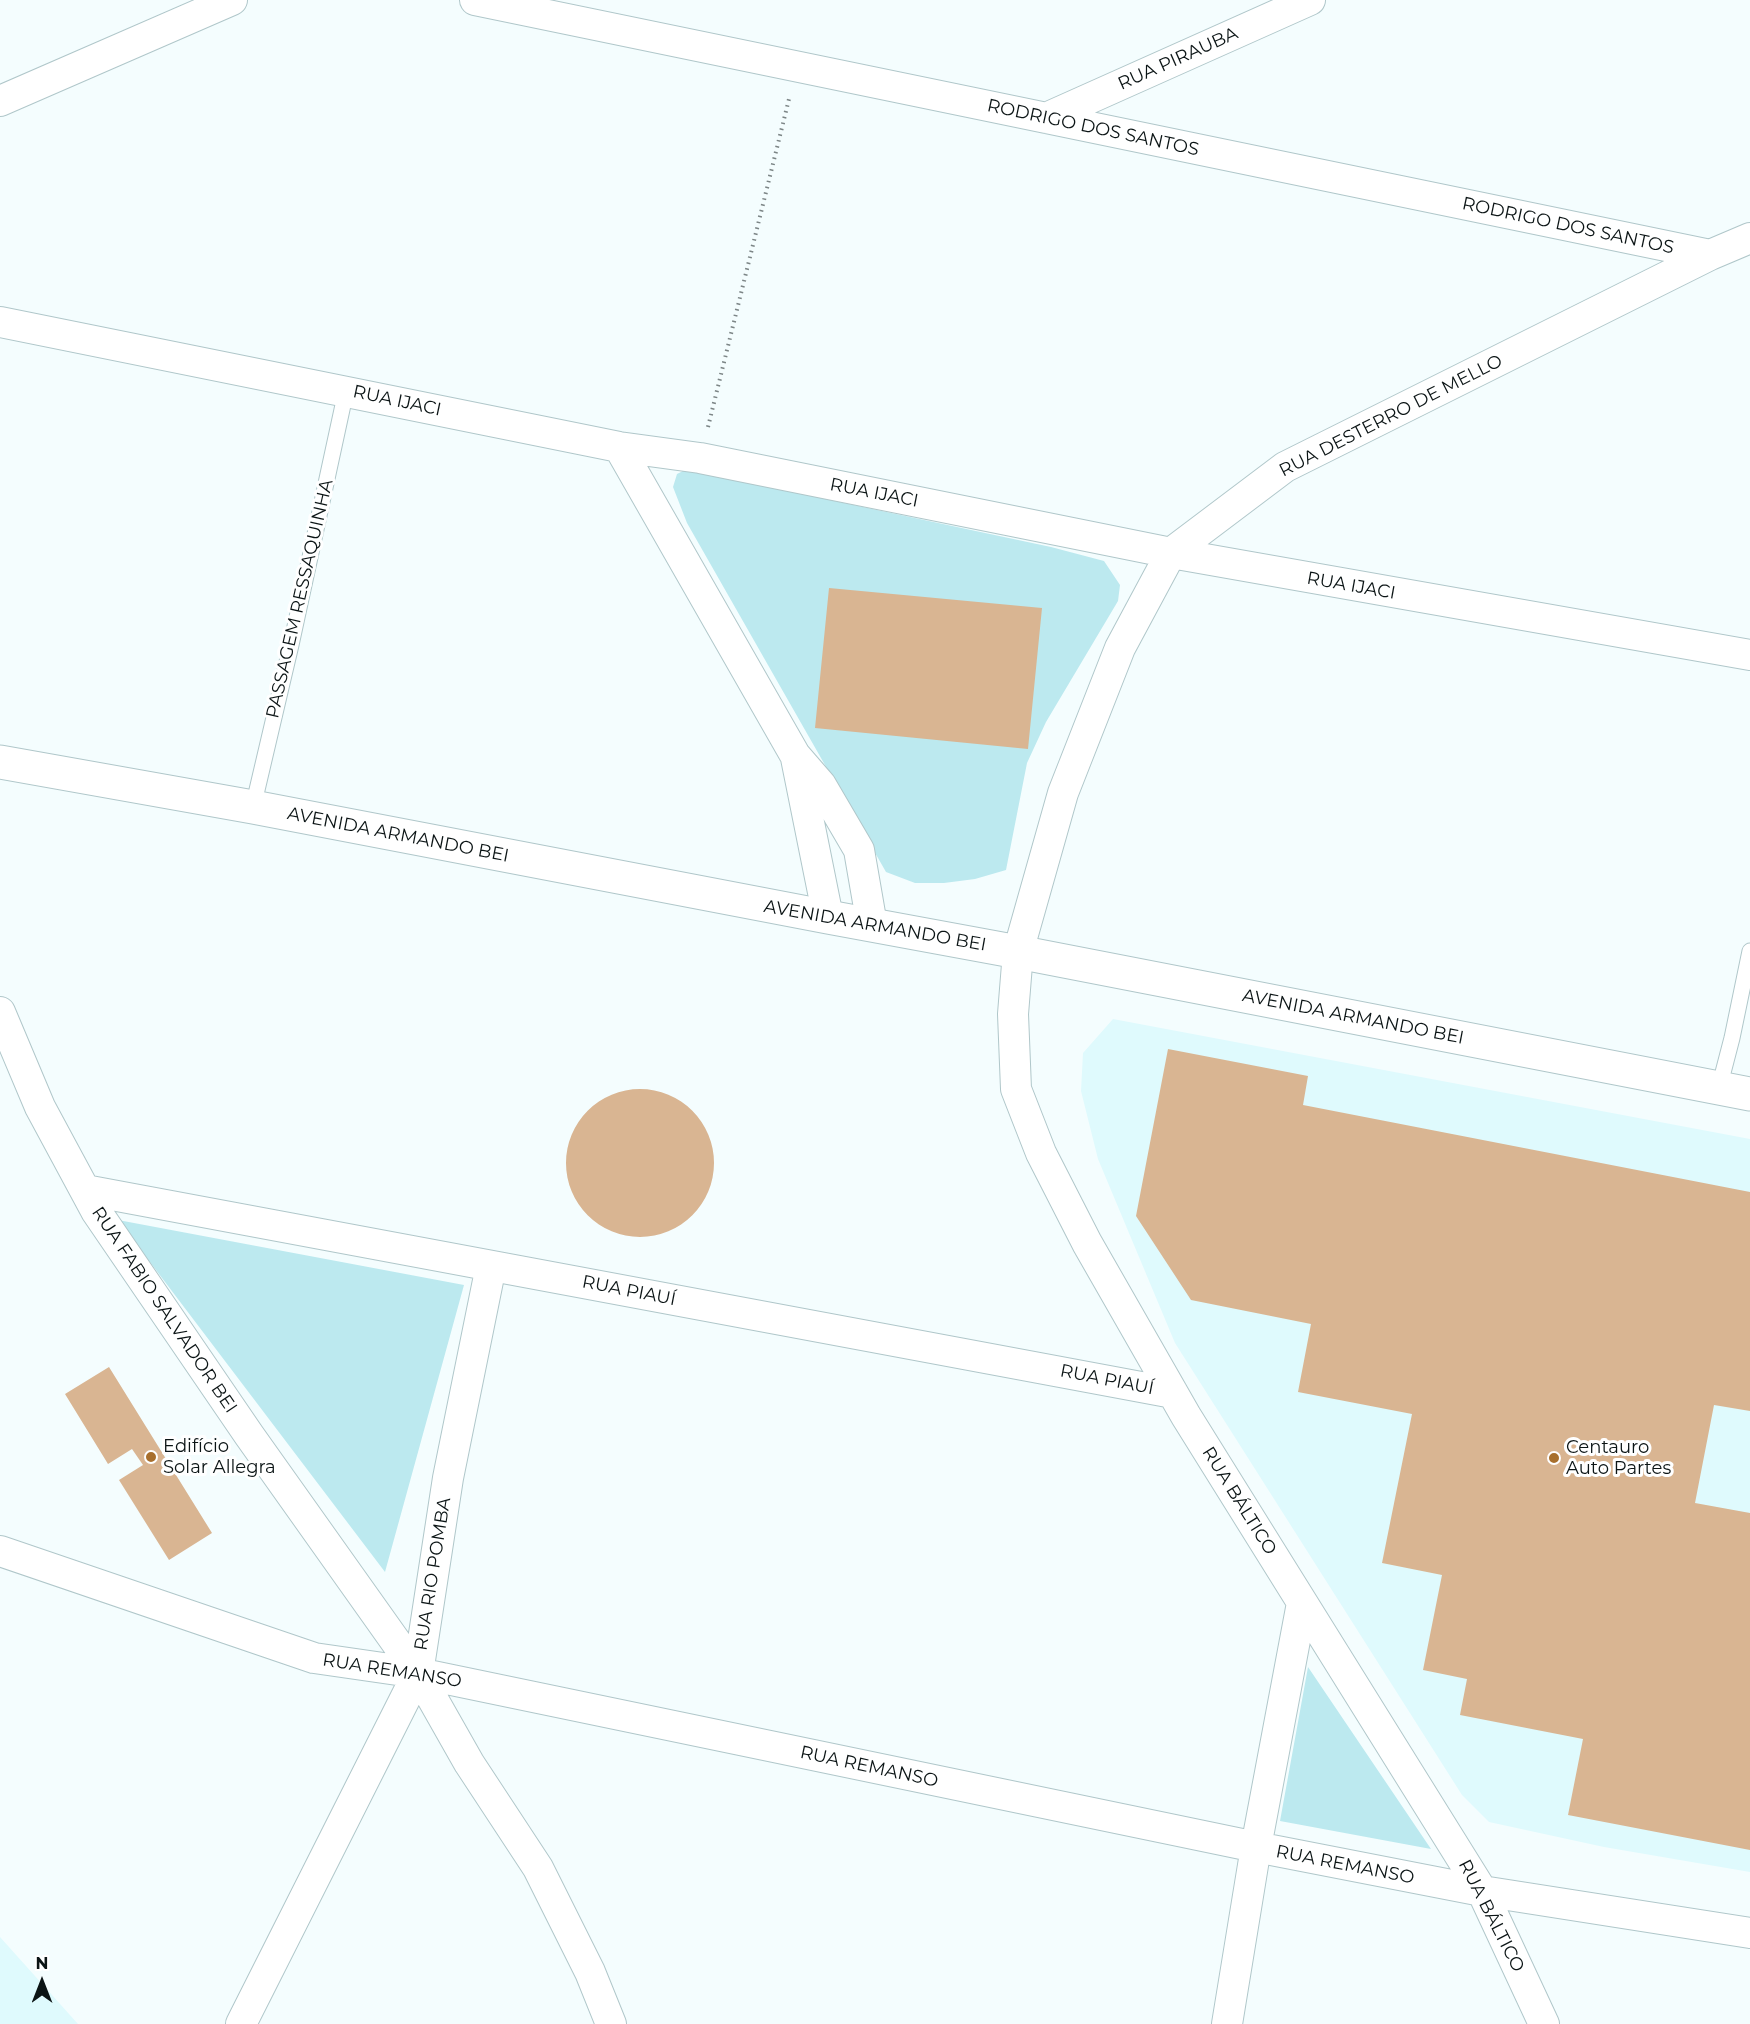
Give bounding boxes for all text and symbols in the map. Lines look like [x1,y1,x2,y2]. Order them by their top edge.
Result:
street label: RUA PIRAUBA [1115,23,1241,95]
street label: RODRIGO DOS SANTOS [985,95,1201,161]
street label: RODRIGO DOS SANTOS [1460,193,1676,259]
street label: RUA DESTERRO DE MELLO [1276,350,1506,482]
street label: RUA IJACI [351,381,443,421]
street label: RUA IJACI [828,474,920,512]
street label: PASSAGEM RESSAQUINHA [262,477,338,721]
street label: RUA IJACI [1305,568,1397,604]
street label: AVENIDA ARMANDO BEI [285,803,511,867]
street label: AVENIDA ARMANDO BEI [762,896,988,956]
street label: AVENIDA ARMANDO BEI [1240,985,1466,1049]
street label: RUA FABIO SALVADOR BEI [87,1203,241,1417]
street label: RUA PIAUÍ [580,1271,678,1311]
street label: RUA PIAUÍ [1058,1360,1156,1400]
place label: Edifício Solar Allegra [163,1436,276,1478]
place label: Centauro Auto Partes [1566,1437,1671,1480]
street label: RUA BÁLTICO [1197,1443,1281,1559]
marker: Edifício Solar Allegra [144,1450,158,1464]
marker: Centauro Auto Partes [1547,1451,1561,1465]
street label: RUA RIO POMBA [410,1496,456,1652]
street label: RUA REMANSO [321,1649,463,1693]
street label: RUA REMANSO [798,1742,940,1792]
street label: RUA REMANSO [1274,1841,1416,1889]
street label: RUA BÁLTICO [1453,1856,1529,1976]
north arrow [12,1952,72,2012]
text: N [36,1954,48,1973]

